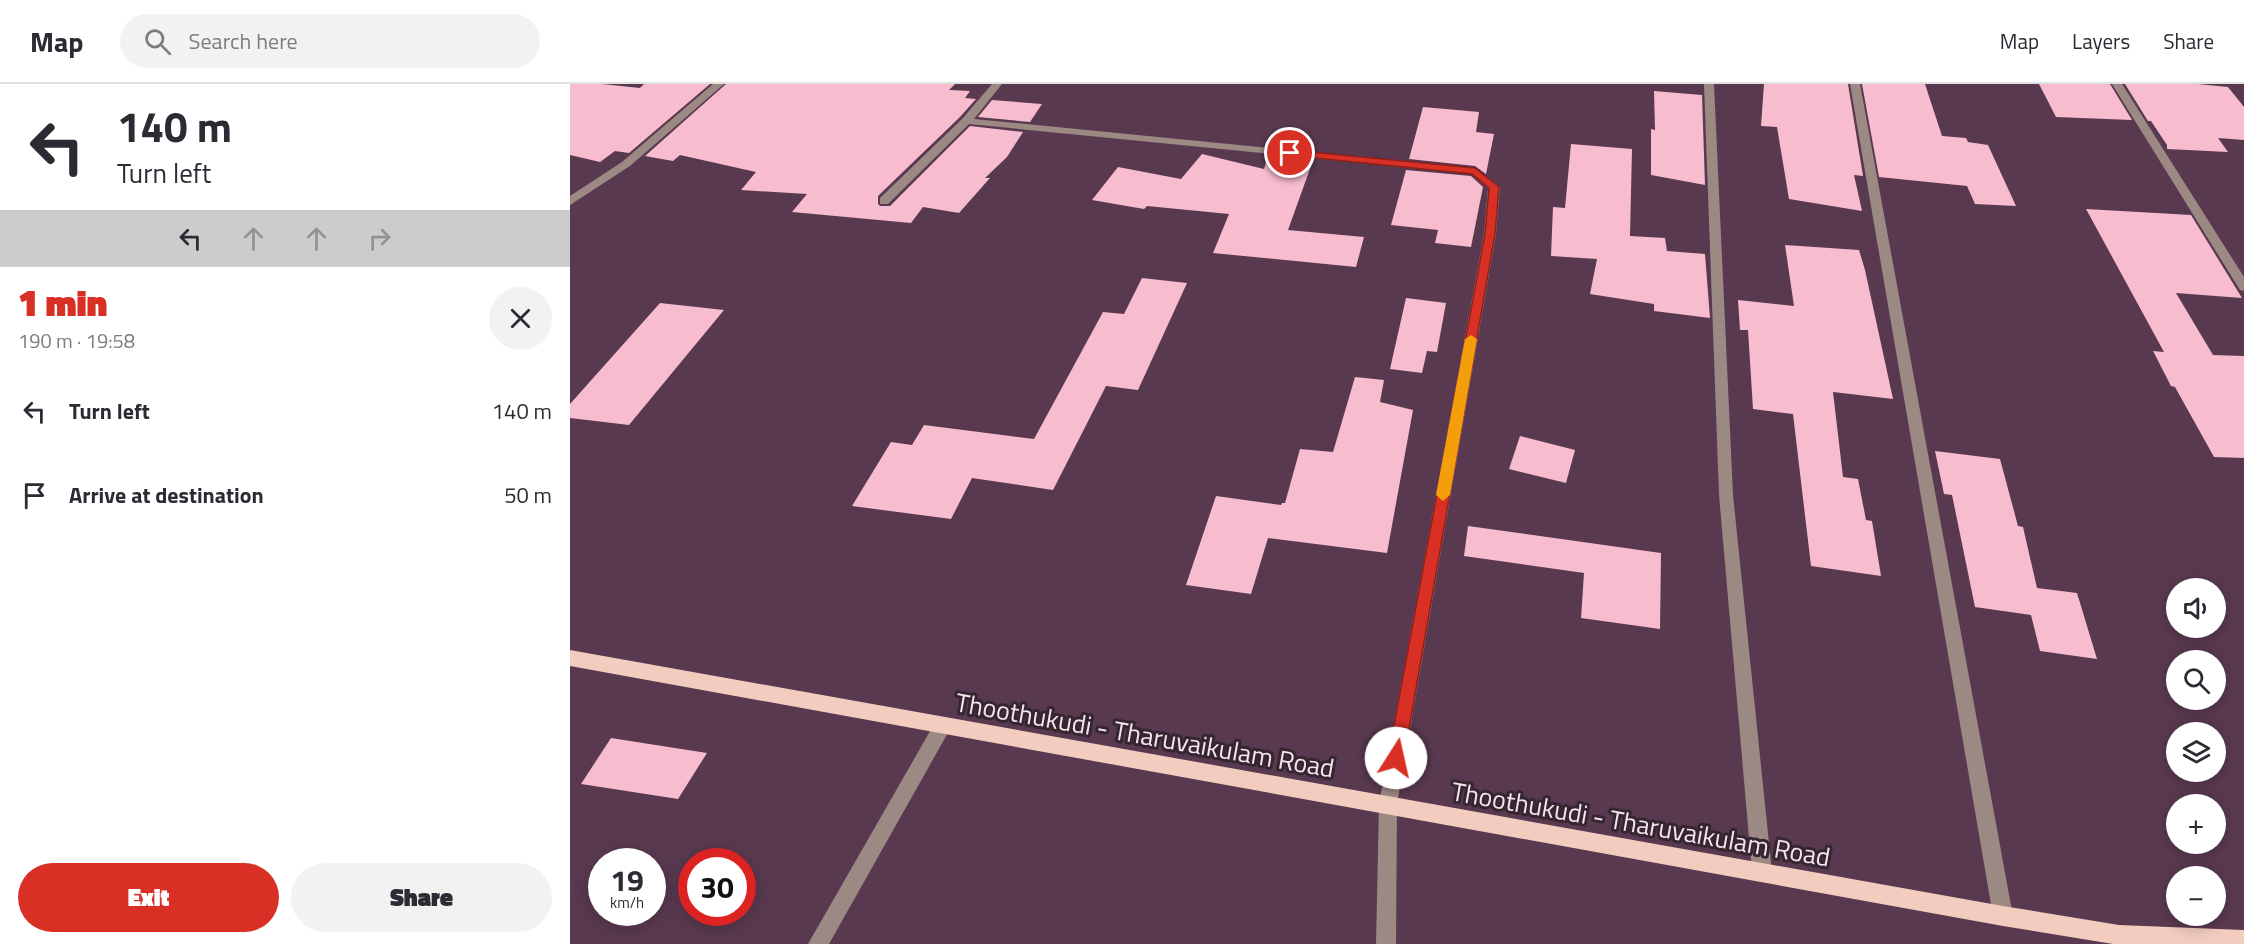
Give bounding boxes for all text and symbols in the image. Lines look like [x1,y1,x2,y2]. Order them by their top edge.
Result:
search box [120,14,540,68]
text: Map [30,20,84,63]
text: Search here [189,24,298,58]
icon: search [141,25,174,58]
text: Map [2000,25,2039,57]
text: Layers [2072,25,2130,57]
text: Share [2163,25,2214,57]
text: 140 m [117,94,232,158]
icon: left [18,108,96,186]
pin [1264,127,1315,178]
icon: arrive [1273,136,1306,169]
text: Turn left [117,152,211,193]
icon: left [174,222,207,255]
icon: ahead [237,222,270,255]
icon: ahead [300,222,333,255]
icon: right [363,222,396,255]
text: 1 min [18,275,107,330]
button: close [489,287,552,350]
text: 190 m · 19:58 [18,325,135,356]
text: Turn left [69,394,150,428]
text: 140 m [492,394,552,428]
icon: left [18,395,51,428]
text: Arrive at destination [69,478,264,512]
text: 50 m [504,478,552,512]
icon: arrive [18,479,51,512]
map controls [2166,578,2226,926]
button: sound [2166,578,2226,638]
button: search [2166,650,2226,710]
street label: Thoothukudi - Tharuvaikulam Road [953,682,1337,788]
button: layers [2166,722,2226,782]
position arrow [1364,726,1428,790]
street label: Thoothukudi - Tharuvaikulam Road [1449,771,1833,877]
button: + [2166,794,2226,854]
speed limit sign: 30 [678,848,756,926]
text: 19 [610,857,644,903]
button: Exit [18,863,279,932]
button: Share [291,863,552,932]
button: − [2166,866,2226,926]
text: km/h [610,891,644,914]

